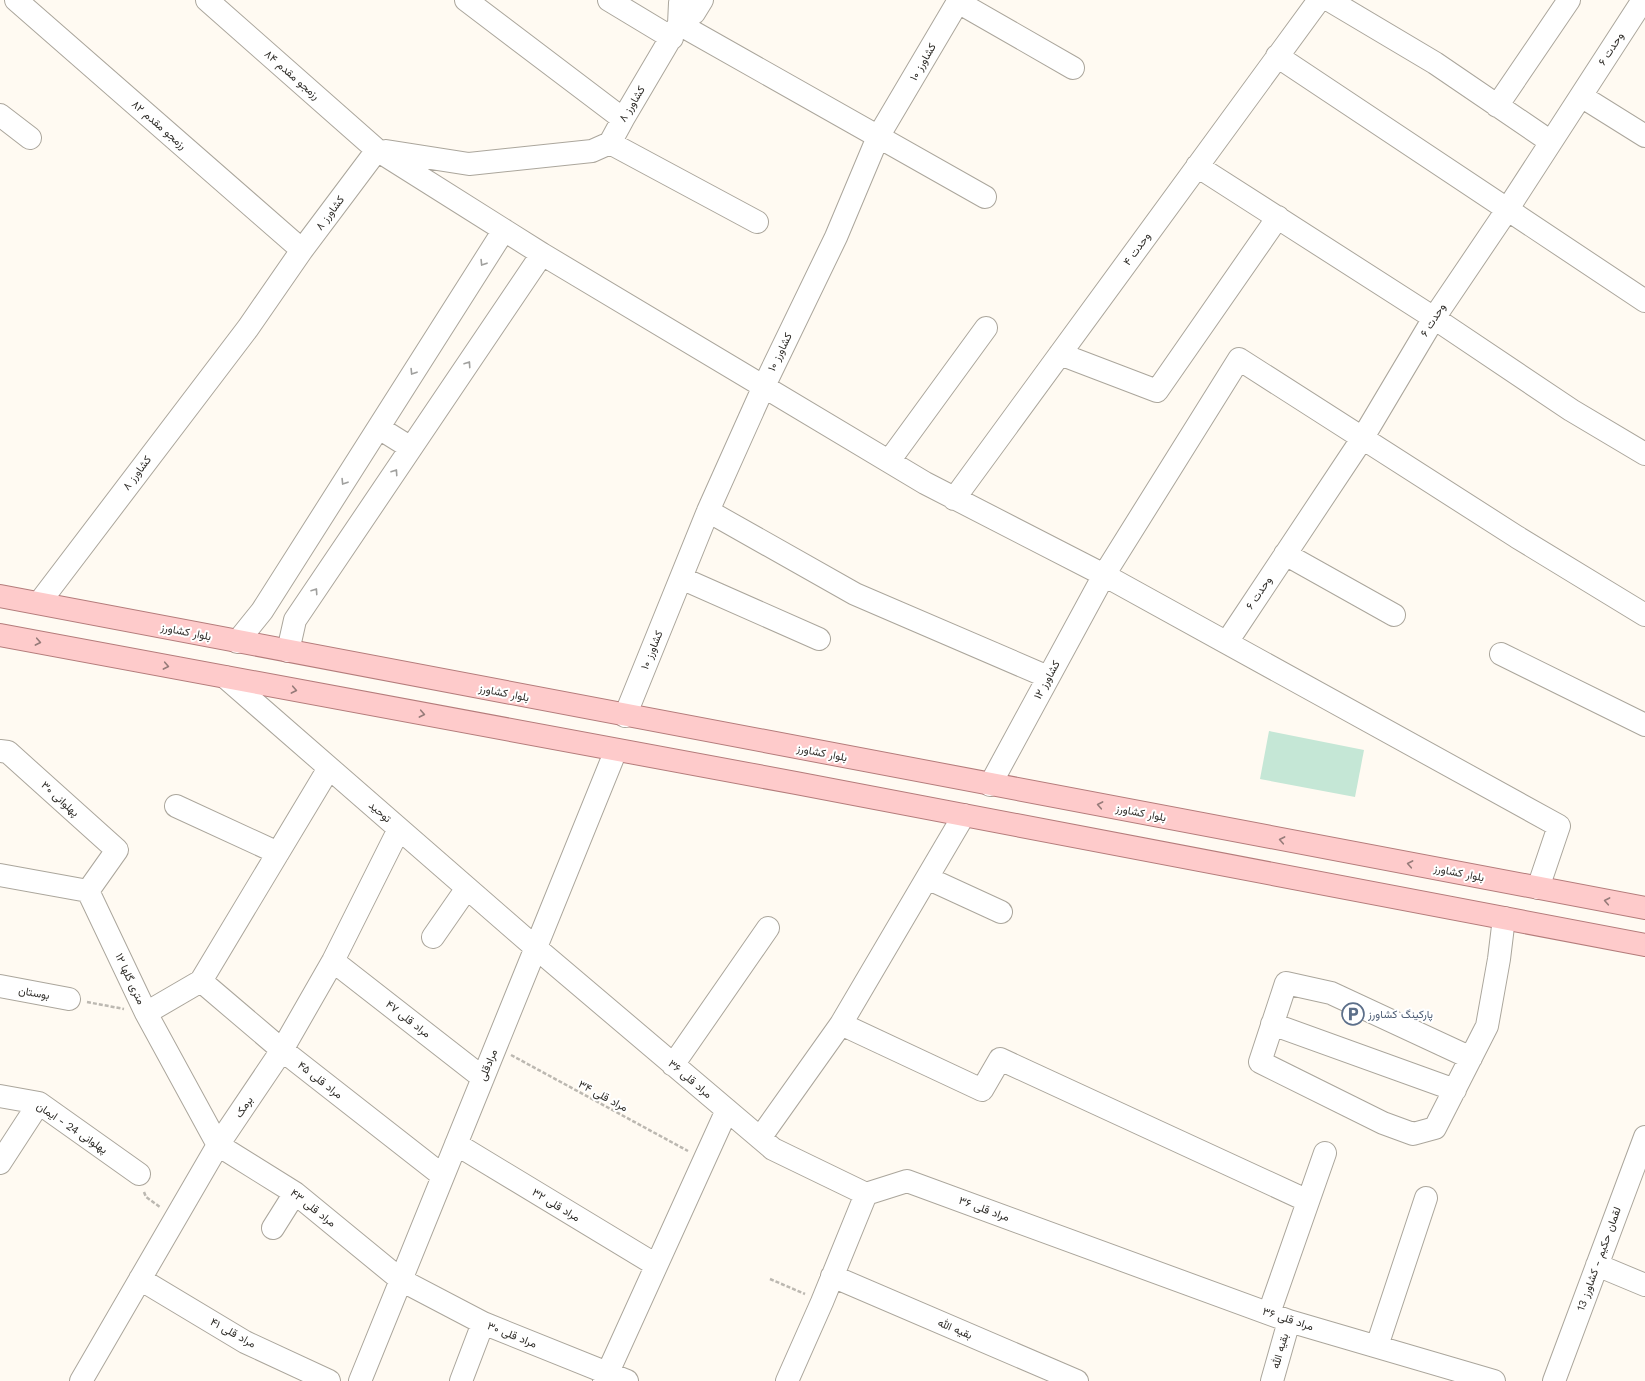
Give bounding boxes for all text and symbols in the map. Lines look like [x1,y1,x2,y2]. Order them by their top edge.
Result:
street label: وحدت ۶ [1596,30,1627,68]
street label: کشاورز ۱۰ [907,41,939,83]
street label: رزمجو مقدم ۸۴ [261,48,322,103]
street label: کشاورز ۸ [616,84,648,124]
street label: رزمجو مقدم ۸۲ [128,98,189,153]
street label: کشاورز ۸ [313,193,347,233]
street label: وحدت ۴ [1121,230,1153,268]
one-way arrow [480,259,488,266]
street label: وحدت ۶ [1418,301,1448,339]
street label: کشاورز ۱۰ [765,331,795,373]
one-way arrow [463,361,471,368]
one-way arrow [411,368,418,375]
street label: کشاورز ۸ [120,453,154,493]
one-way arrow [390,469,397,476]
one-way arrow [341,478,349,485]
street label: وحدت ۶ [1243,574,1275,612]
one-way arrow [310,588,318,595]
street label: بلوار کشاورز [159,621,212,643]
street label: کشاورز ۱۰ [638,629,666,671]
one-way arrow [35,637,41,646]
street label: کشاورز ۱۲ [1031,658,1063,702]
one-way arrow [163,661,169,669]
street label: بلوار کشاورز [477,682,530,704]
one-way arrow [291,685,297,693]
one-way arrow [419,709,425,717]
street label: بلوار کشاورز [795,742,848,764]
street label: پهلوانی ۳۰ [38,779,82,820]
street label: توحید [366,799,394,826]
one-way arrow [1096,802,1103,810]
street label: بلوار کشاورز [1114,802,1167,824]
one-way arrow [1279,836,1285,844]
one-way arrow [1407,860,1413,868]
street label: بلوار کشاورز [1432,862,1485,884]
one-way arrow [1604,897,1610,905]
street label: ۱۲ متری گلها [112,951,148,1007]
street label: بوستان [17,984,51,1002]
street label: مراد قلی ۴۷ [383,998,433,1041]
parking icon: پارکینگ کشاورز [1340,1001,1366,1027]
place label: پارکینگ کشاورز [1367,1008,1433,1022]
street label: مرادقلی [476,1047,500,1083]
street label: مراد قلی ۳۶ [666,1057,715,1101]
street label: مراد قلی ۴۵ [295,1059,345,1102]
street label: مراد قلی ۳۴ [576,1078,630,1114]
street label: برمک [232,1094,256,1120]
street label: پهلوانی 24 - ایمان [33,1099,110,1157]
street label: مراد قلی ۴۳ [288,1186,338,1230]
street label: مراد قلی ۳۲ [530,1186,582,1224]
street label: مراد قلی ۳۶ [957,1194,1011,1224]
street label: لقمان حکیم - کشاورز 13 [1574,1205,1625,1313]
street label: مراد قلی ۳۶ [1261,1305,1315,1333]
street label: مراد قلی ۴۱ [208,1315,258,1351]
street label: بقیه الله [936,1316,974,1342]
street label: مراد قلی ۳۰ [485,1319,539,1351]
street label: بقیه الله [1269,1332,1291,1370]

